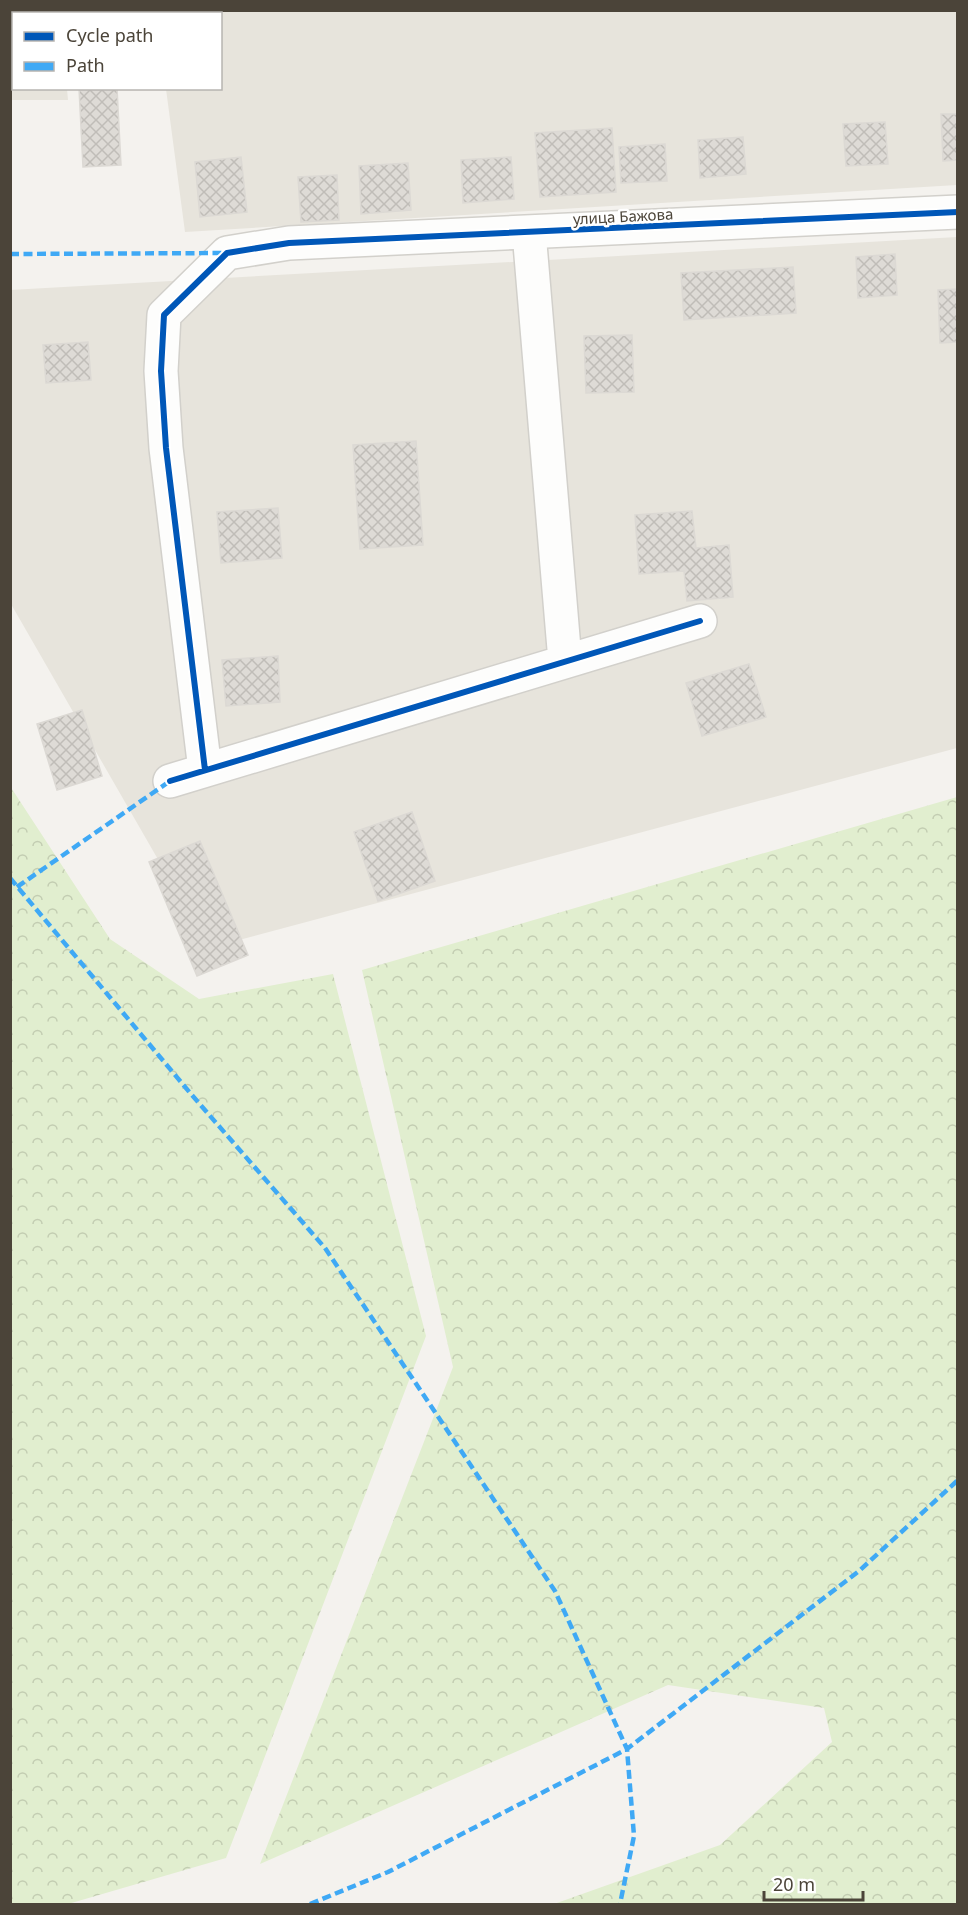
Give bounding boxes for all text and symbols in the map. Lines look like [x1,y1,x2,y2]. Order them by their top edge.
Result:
legend [12,12,222,90]
text: Cycle path [66,23,153,47]
text: Path [66,53,105,77]
street label: улица Бажова [572,203,674,229]
scale bar [764,1864,863,1902]
text: 20 m [773,1872,815,1896]

